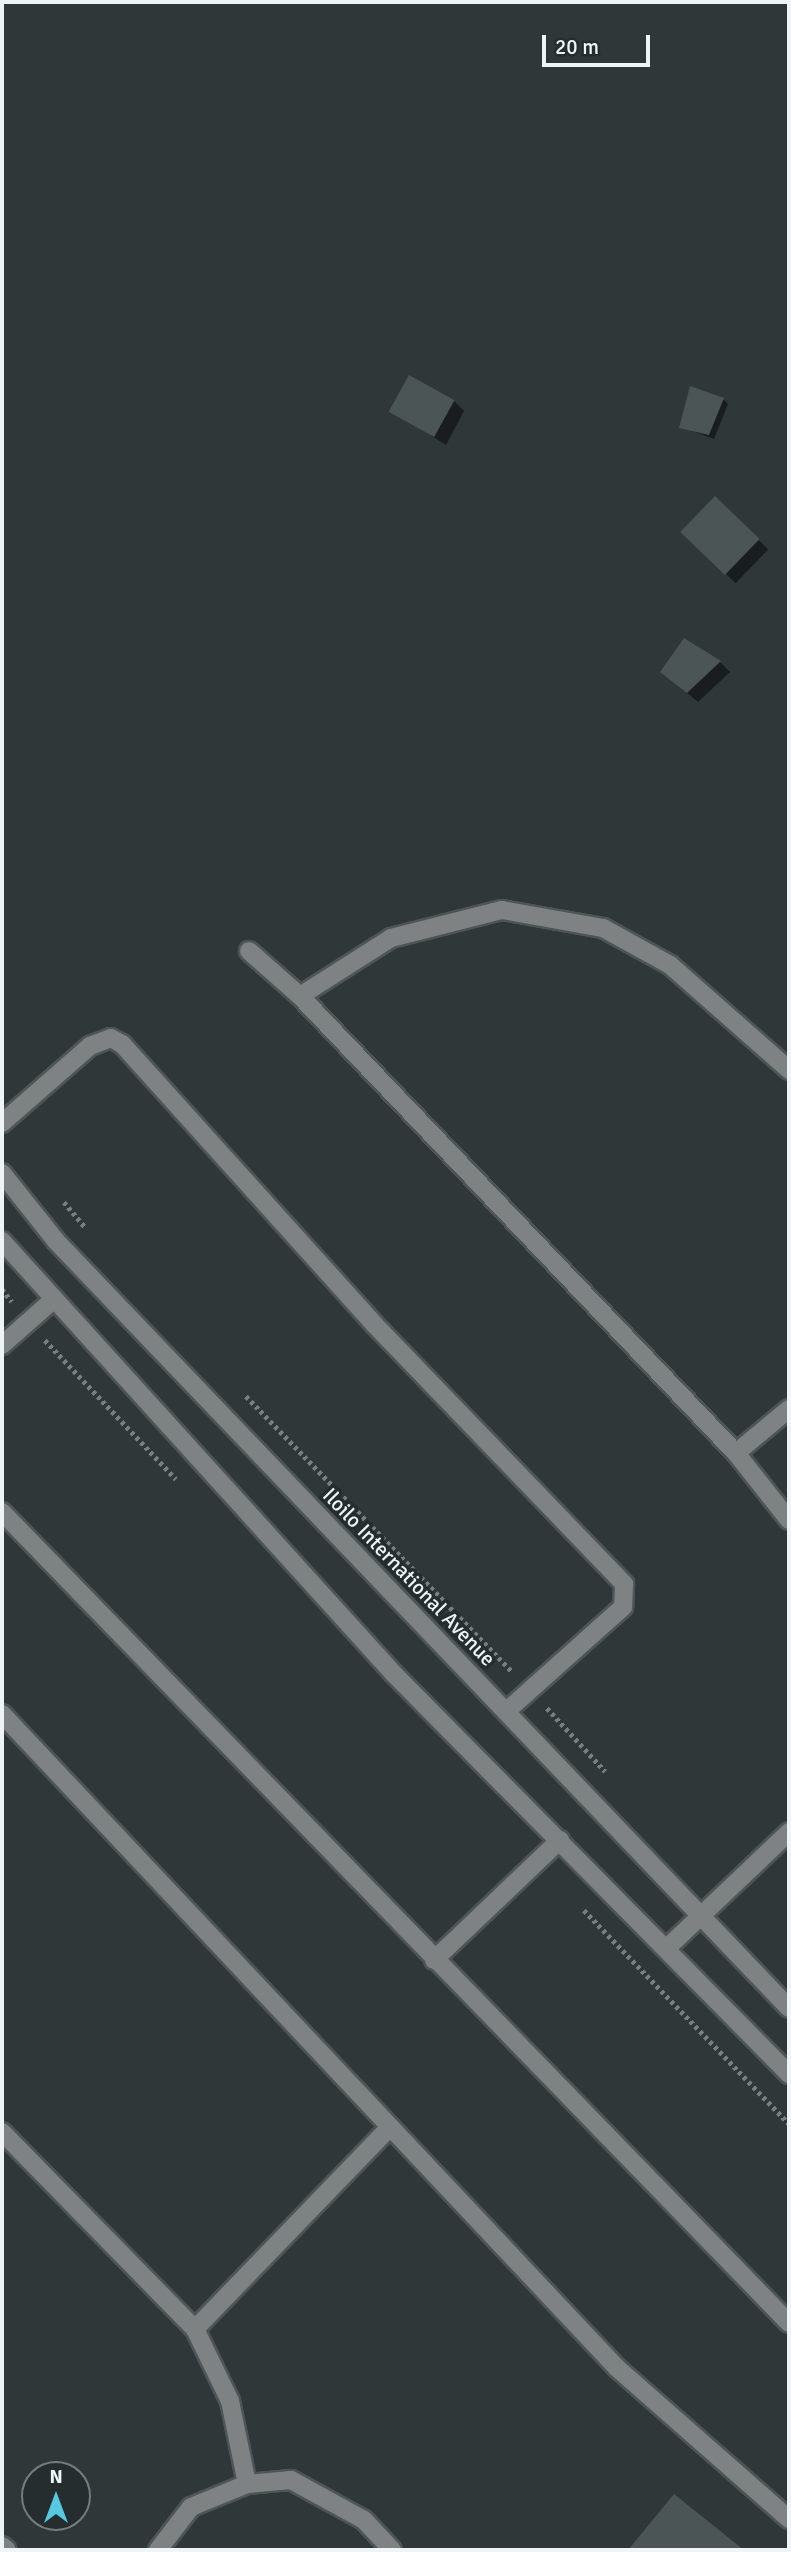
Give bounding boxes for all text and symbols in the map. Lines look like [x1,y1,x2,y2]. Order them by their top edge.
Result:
scale bar [546,21,654,65]
text: 20 m [555,34,599,60]
street label: Iloilo International Avenue [317,1483,501,1671]
north arrow [21,2461,91,2531]
text: N [49,2465,63,2489]

